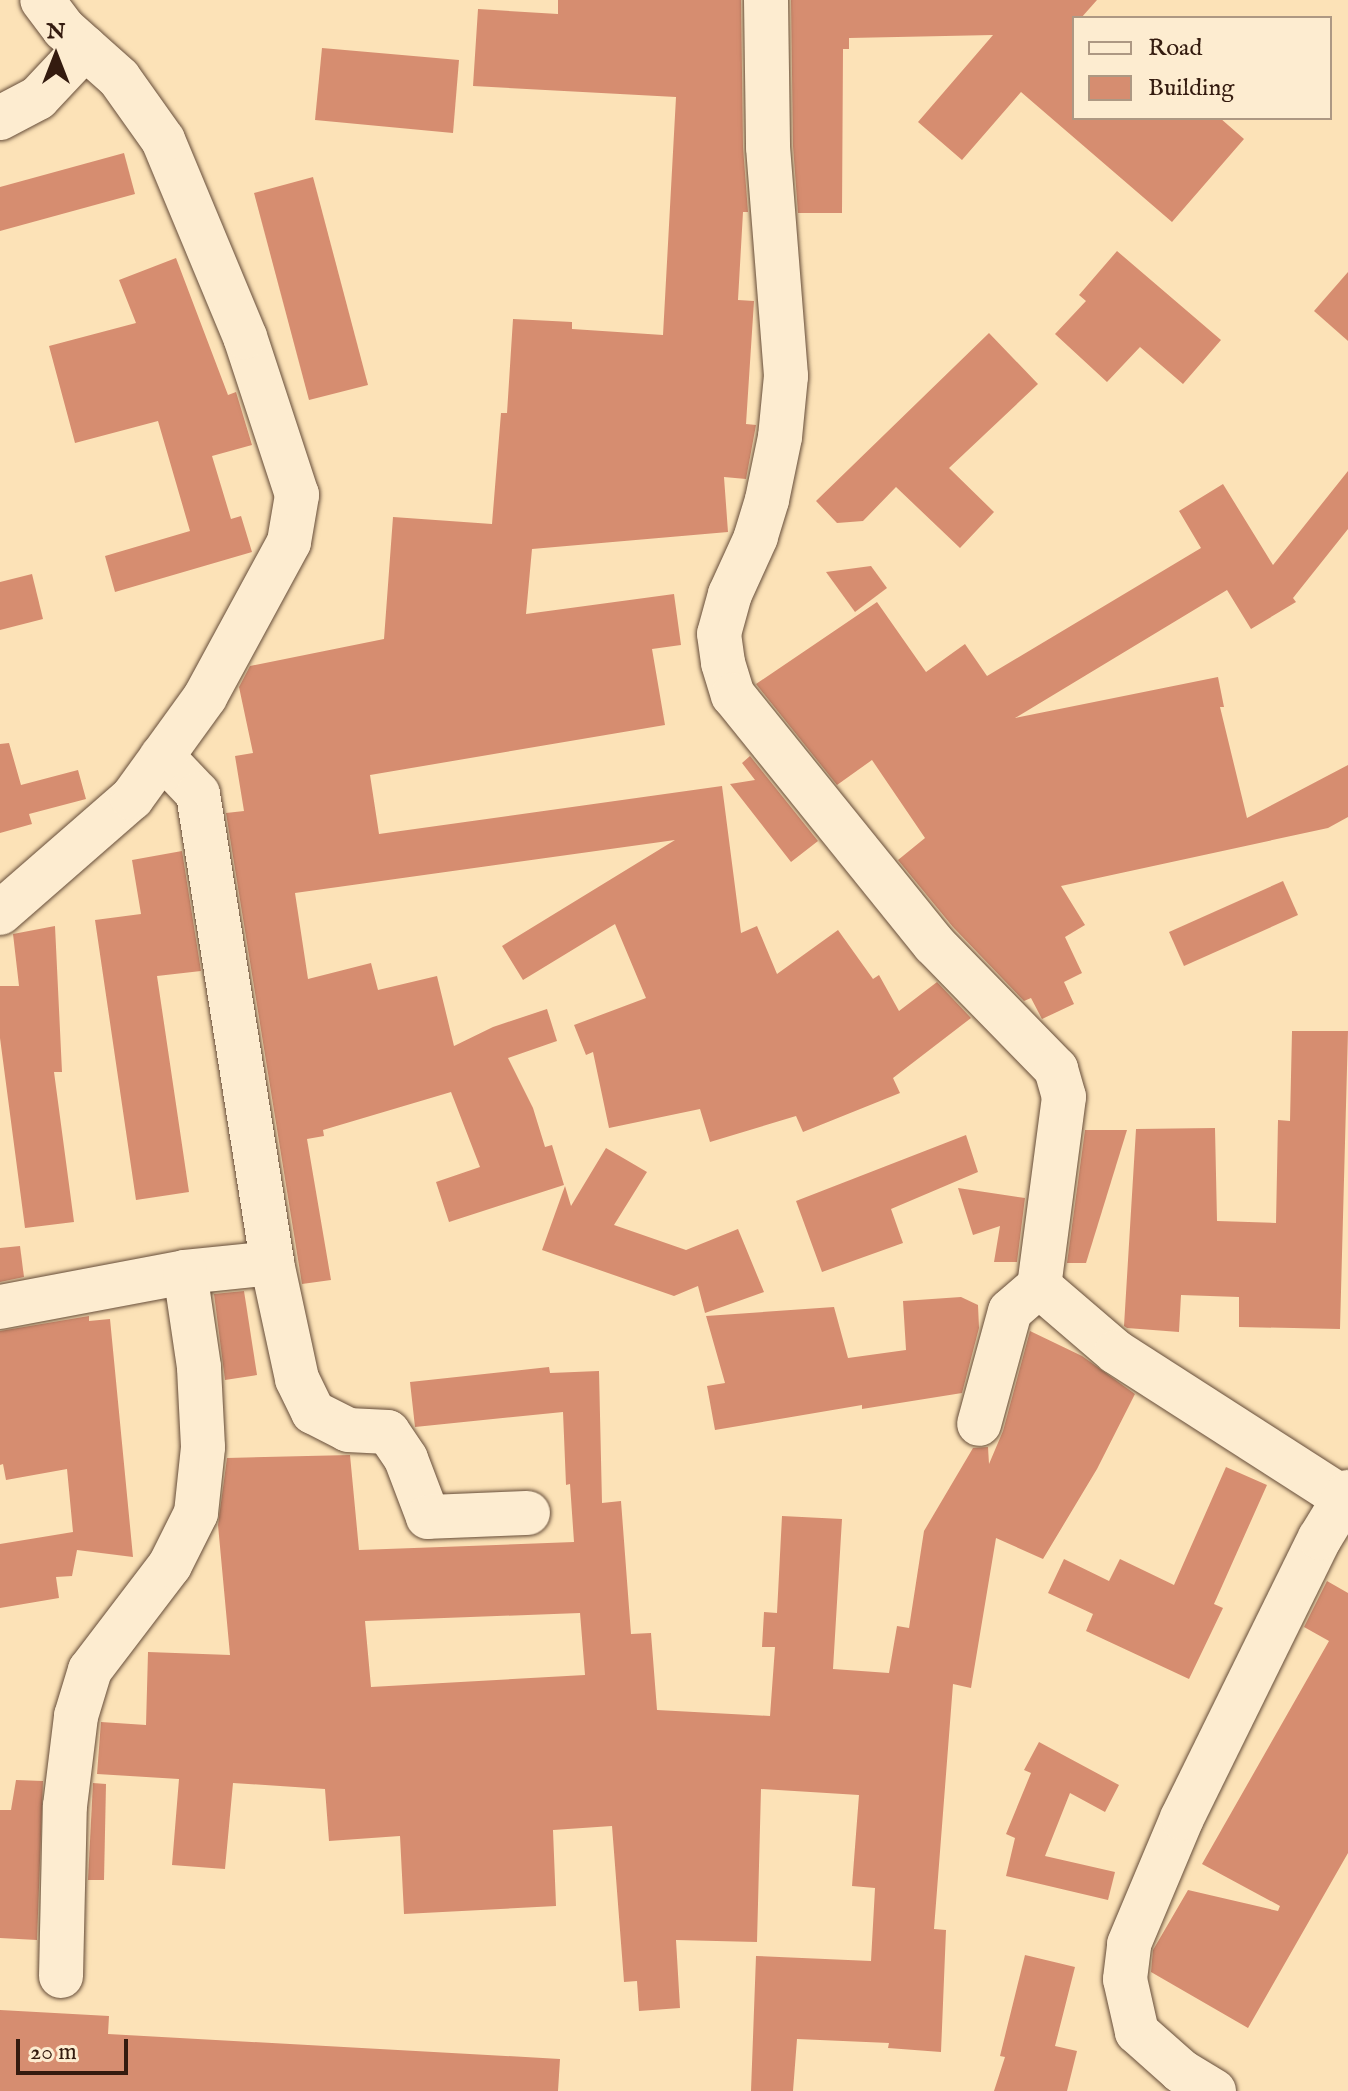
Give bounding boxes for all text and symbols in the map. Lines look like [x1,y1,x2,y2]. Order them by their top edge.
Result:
north arrow [16,16,96,96]
legend [1072,16,1332,120]
text: N [46,18,66,46]
text: Road [1148,33,1202,64]
text: Building [1148,73,1234,104]
scale bar [20,2023,132,2073]
text: 20 m [30,2037,77,2068]

